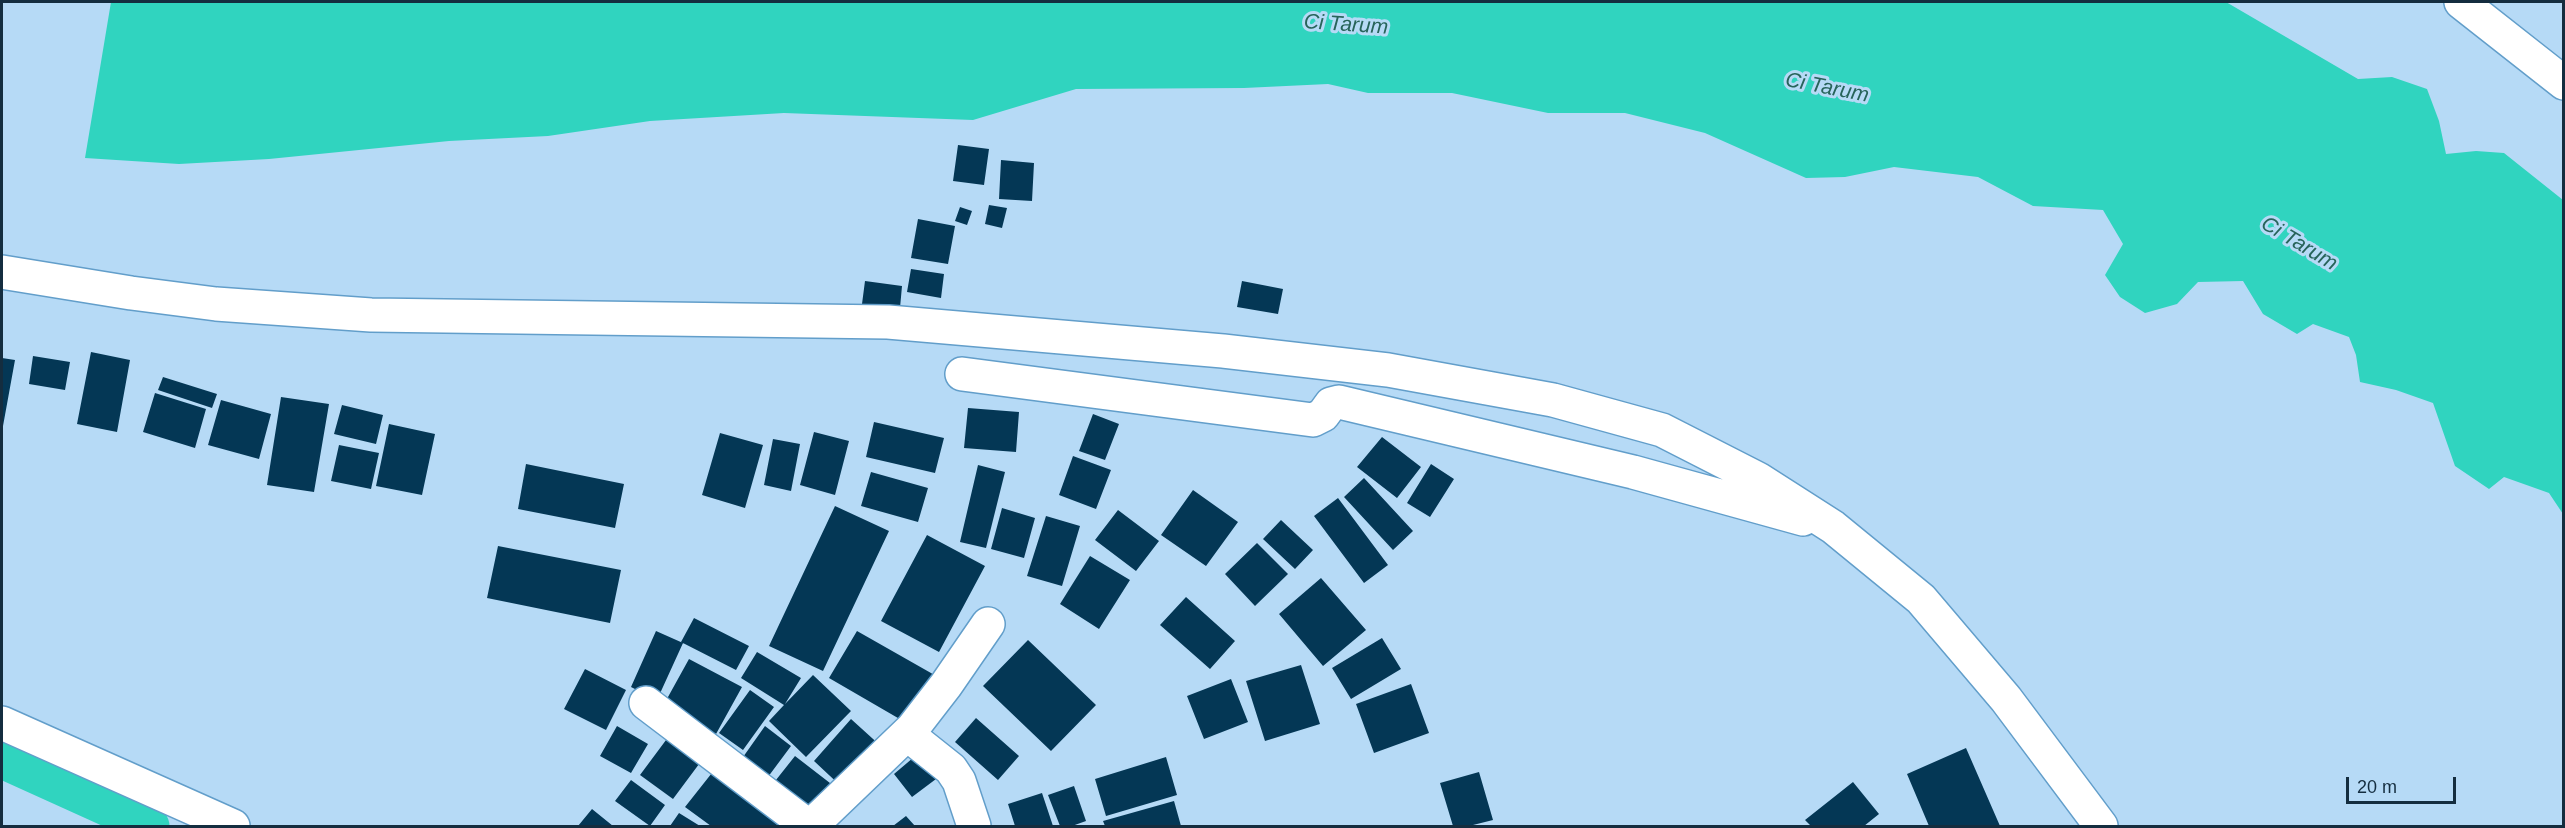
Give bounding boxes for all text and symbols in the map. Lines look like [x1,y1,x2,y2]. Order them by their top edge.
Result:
water label: Ci Tarum [1303,9,1389,41]
water label: Ci Tarum [1783,68,1871,108]
water label: Ci Tarum [2256,211,2342,277]
scale bar [2349,765,2458,803]
text: 20 m [2357,777,2397,797]

